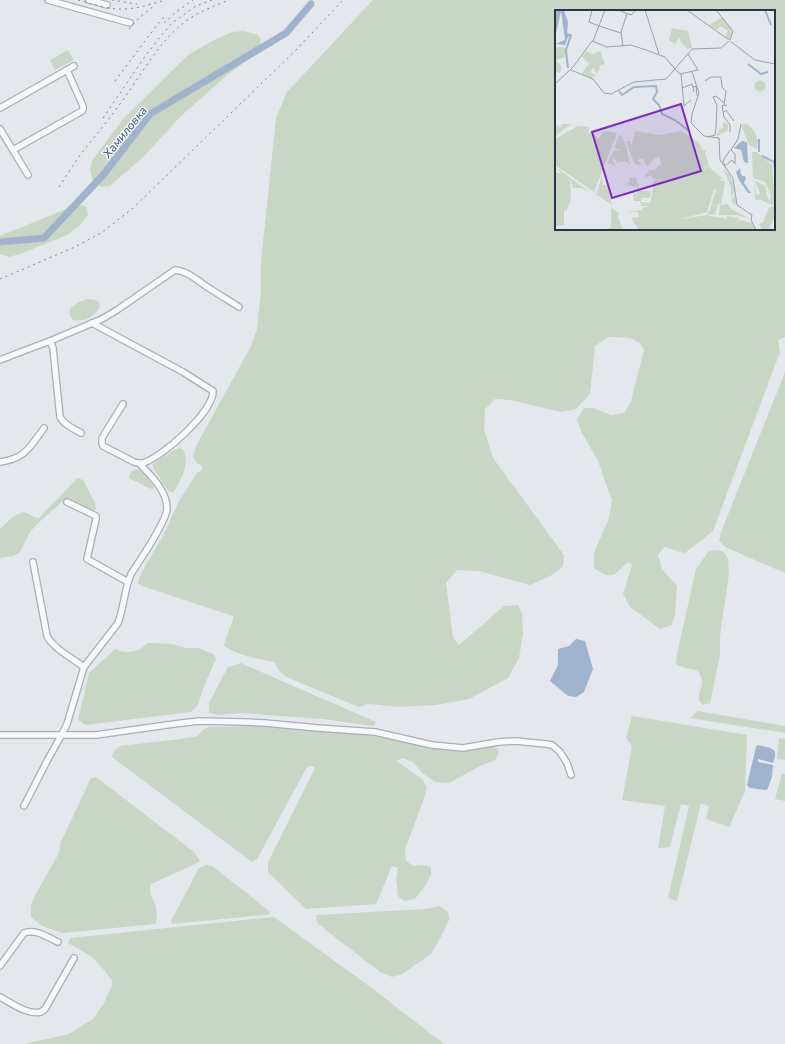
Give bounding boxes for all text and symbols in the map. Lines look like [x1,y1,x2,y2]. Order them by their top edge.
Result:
inset map [555,10,775,230]
water label: Хамиловка [99,103,151,162]

